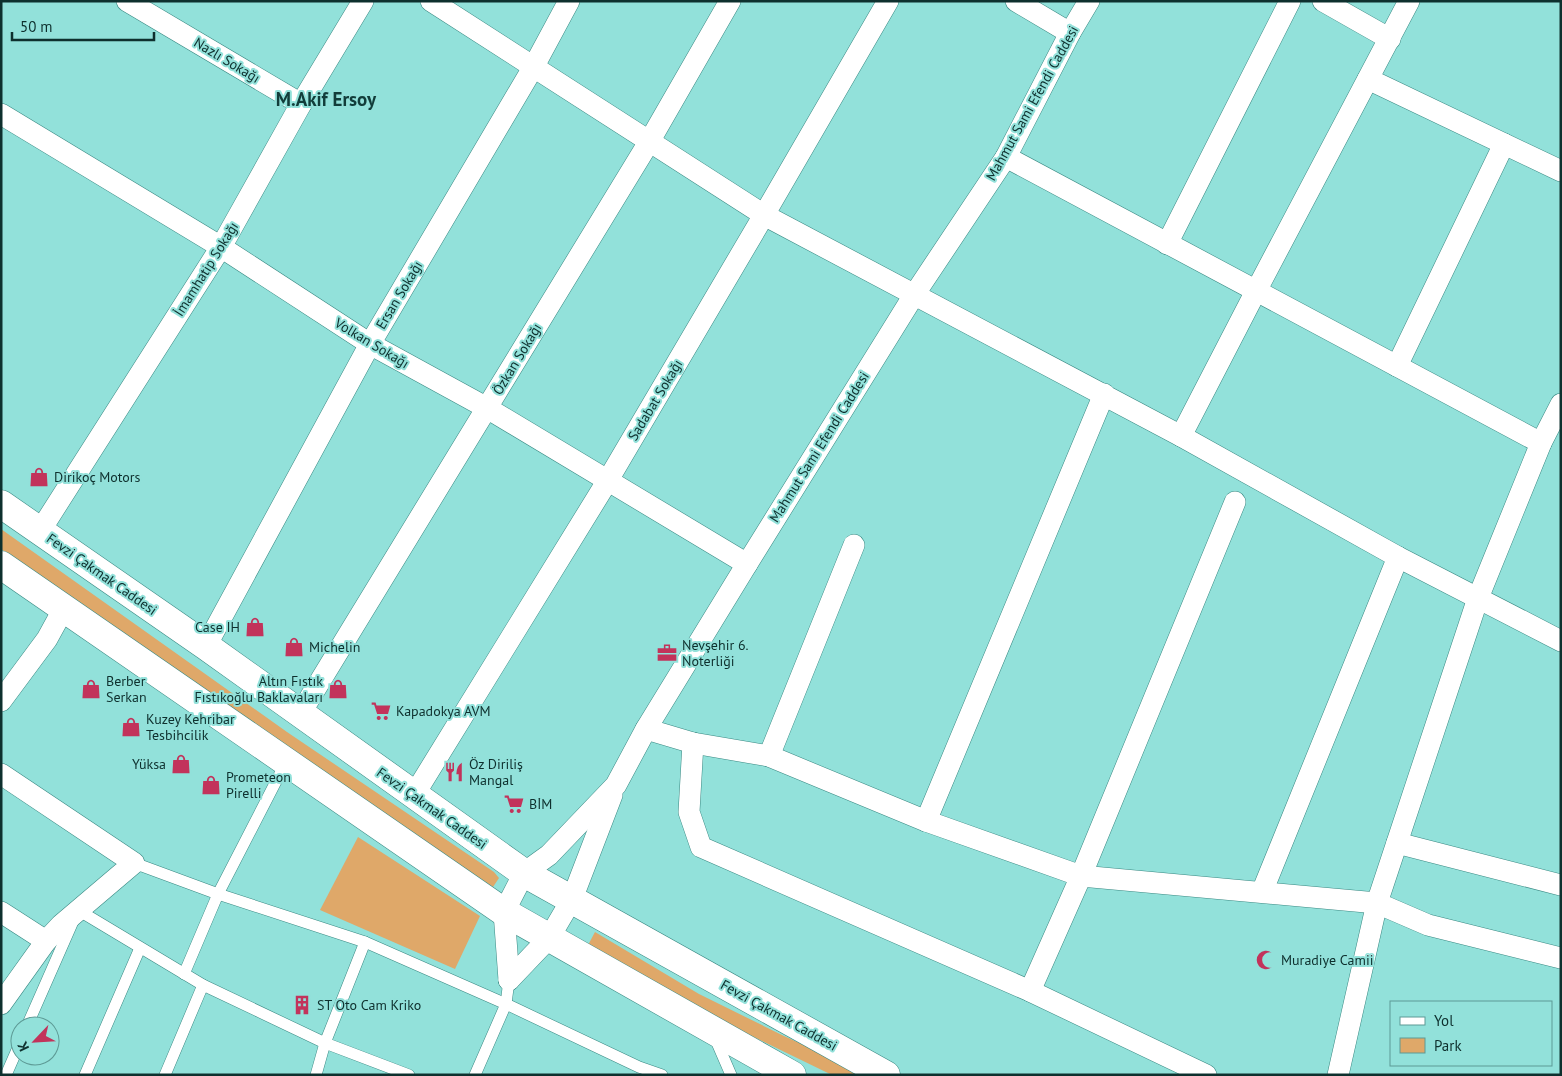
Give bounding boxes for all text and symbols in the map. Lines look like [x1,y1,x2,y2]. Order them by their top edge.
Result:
scale bar [12,10,155,42]
text: 50 m [20,17,53,36]
street label: Mahmut Sami Efendi Caddesi [982,22,1082,184]
street label: Nazlı Sokağı [191,33,263,87]
district label: M.Akif Ersoy [276,87,377,111]
street label: İmamhatip Sokağı [170,218,242,320]
street label: Ersan Sokağı [372,258,426,332]
street label: Volkan Sokağı [331,313,412,372]
street label: Özkan Sokağı [489,320,545,398]
street label: Sadabat Sokağı [624,356,686,444]
street label: Mahmut Sami Efendi Caddesi [765,368,873,526]
shop icon: Dirikoç Motors [28,466,50,488]
place label: Dirikoç Motors [54,468,141,486]
street label: Fevzi Çakmak Caddesi [43,529,161,619]
shop icon: Case IH [244,616,266,638]
place label: Case IH [195,618,240,636]
shop icon: Michelin [283,636,305,658]
place label: Nevşehir 6. Noterliği [682,636,749,670]
place label: Michelin [309,638,360,656]
office icon: Nevşehir 6. Noterliği [656,642,678,664]
place label: Berber Serkan [106,672,147,706]
place label: Altın Fıstık Fıstıkoğlu Baklavaları [195,672,323,706]
shop icon: Berber Serkan [80,678,102,700]
shop icon: Altın Fıstık Fıstıkoğlu Baklavaları [327,678,349,700]
supermarket icon: Kapadokya AVM [370,700,392,722]
place label: Kapadokya AVM [396,702,491,720]
place label: Kuzey Kehribar Tesbihcilik [146,710,235,744]
shop icon: Kuzey Kehribar Tesbihcilik [120,716,142,738]
shop icon: Yüksa [170,753,192,775]
place label: Yüksa [132,755,166,773]
place label: Öz Diriliş Mangal [469,755,523,789]
restaurant icon: Öz Diriliş Mangal [443,761,465,783]
street label: Fevzi Çakmak Caddesi [373,763,491,853]
place label: Prometeon Pirelli [226,768,291,802]
shop icon: Prometeon Pirelli [200,774,222,796]
supermarket icon: BİM [503,793,525,815]
place label: BİM [529,795,552,813]
mosque icon: Muradiye Camii [1255,949,1277,971]
place label: Muradiye Camii [1281,951,1373,969]
street label: Fevzi Çakmak Caddesi [717,975,841,1055]
building icon: ST Oto Cam Kriko [291,994,313,1016]
place label: ST Oto Cam Kriko [317,996,421,1014]
legend [1390,1001,1552,1066]
text: Yol [1434,1011,1454,1030]
north arrow [10,1016,60,1066]
text: Park [1434,1036,1462,1055]
text: K [13,1038,33,1054]

